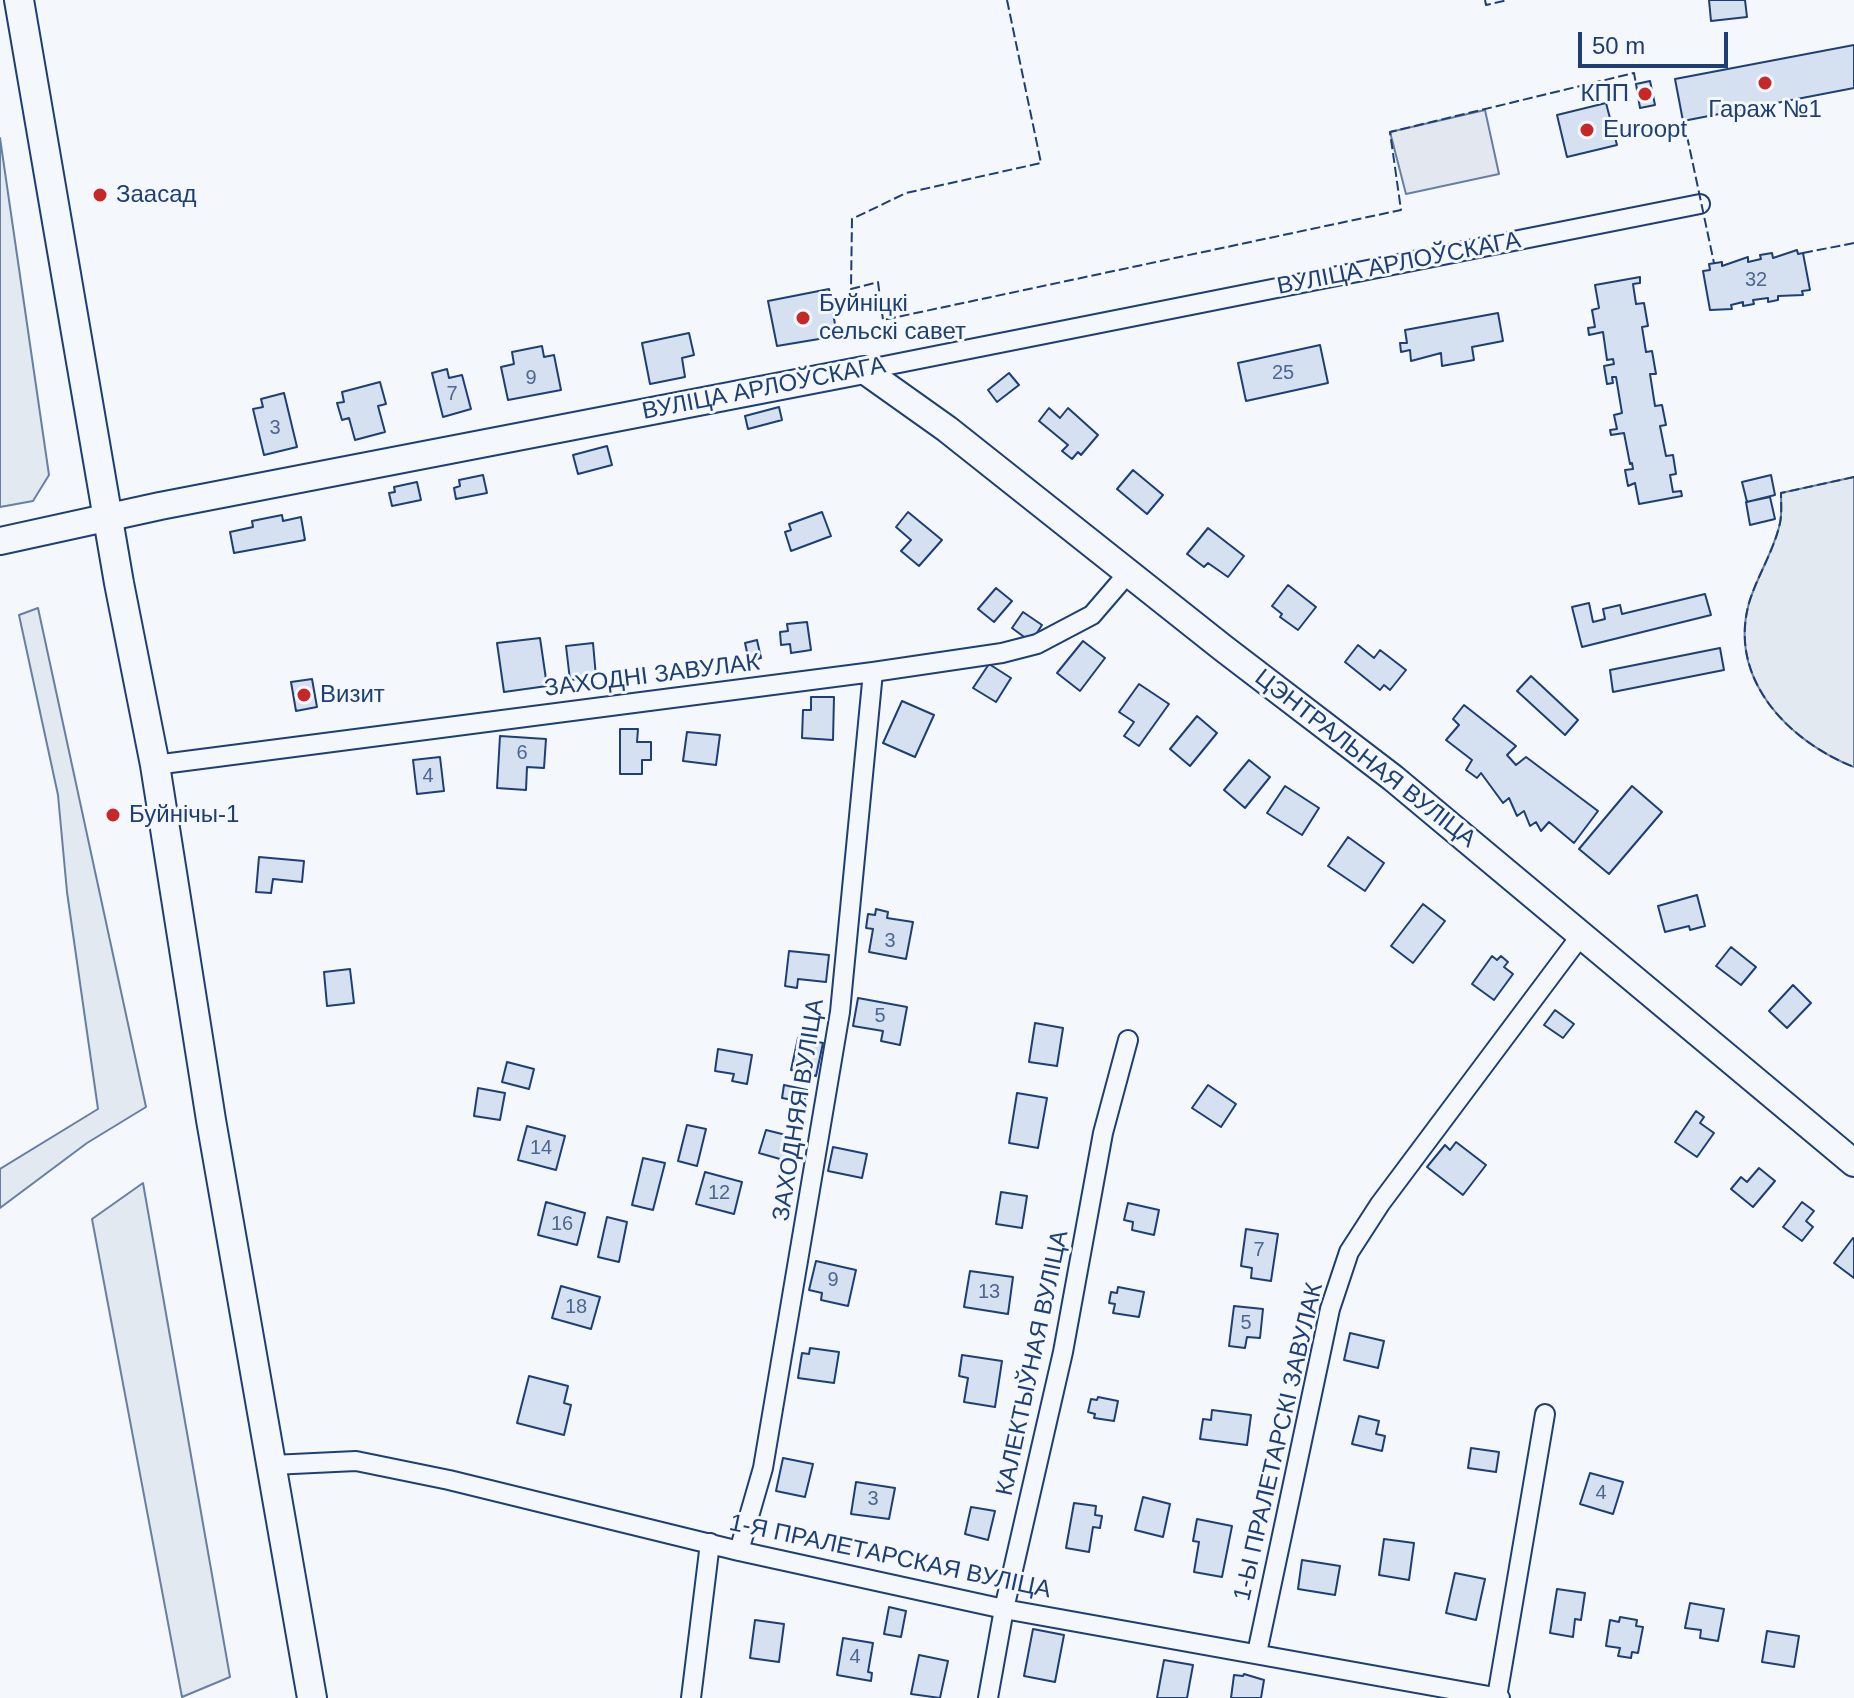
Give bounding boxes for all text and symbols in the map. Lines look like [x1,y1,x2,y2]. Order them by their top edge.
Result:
scale bar [1582,16,1732,66]
text: 50 m [1592,32,1645,59]
marker: Гараж №1 [1756,74,1774,92]
place label: КПП [1581,80,1629,108]
marker: КПП [1636,85,1654,103]
place label: Гараж №1 [1708,96,1822,124]
place label: Euroopt [1603,116,1687,144]
marker: Euroopt [1578,121,1596,139]
place label: Заасад [116,181,197,209]
marker: Заасад [91,186,109,204]
street label: ВУЛІЦА АРЛОЎСКАГА [1275,226,1523,302]
house number: 32 [1745,268,1767,292]
place label: Буйніцкі сельскі савет [819,290,966,346]
marker: Буйніцкі сельскі савет [794,309,812,327]
street label: ВУЛІЦА АРЛОЎСКАГА [640,351,888,427]
house number: 25 [1272,361,1294,385]
house number: 9 [525,366,537,390]
house number: 7 [446,382,458,406]
house number: 3 [269,416,281,440]
street label: ЗАХОДНІ ЗАВУЛАК [543,649,761,703]
street label: ЦЭНТРАЛЬНАЯ ВУЛІЦА [1249,664,1481,854]
place label: Визит [320,681,385,709]
marker: Визит [295,686,313,704]
house number: 6 [516,741,528,765]
house number: 4 [422,764,434,788]
place label: Буйнічы-1 [129,801,239,829]
marker: Буйнічы-1 [104,806,122,824]
house number: 3 [884,929,896,953]
street label: ЗАХОДНЯЯ ВУЛІЦА [767,997,831,1223]
house number: 5 [874,1004,886,1028]
house number: 14 [530,1136,552,1160]
house number: 12 [708,1181,730,1205]
house number: 16 [551,1212,573,1236]
street label: КАЛЕКТЫЎНАЯ ВУЛІЦА [991,1228,1075,1498]
house number: 7 [1253,1238,1265,1262]
house number: 9 [827,1268,839,1292]
house number: 13 [978,1280,1000,1304]
street label: 1-Ы ПРАЛЕТАРСКІ ЗАВУЛАК [1228,1280,1330,1604]
house number: 18 [565,1295,587,1319]
house number: 5 [1240,1311,1252,1335]
house number: 4 [1595,1481,1607,1505]
house number: 3 [867,1487,879,1511]
street label: 1-Я ПРАЛЕТАРСКАЯ ВУЛІЦА [727,1509,1053,1605]
house number: 4 [849,1645,861,1669]

